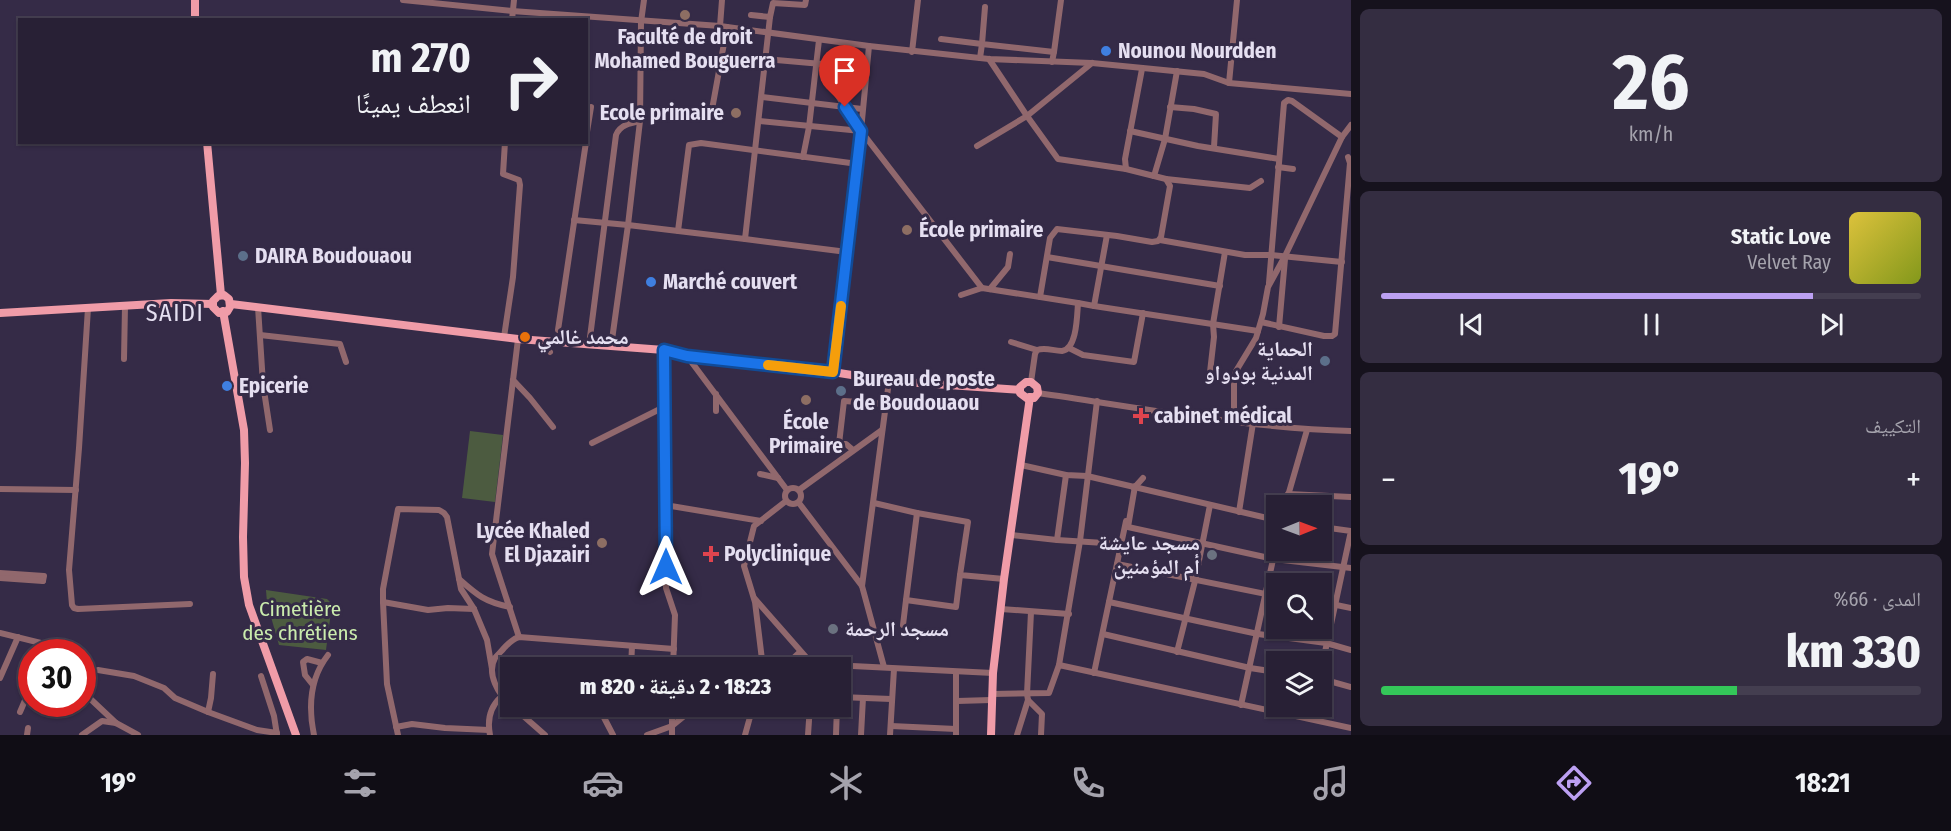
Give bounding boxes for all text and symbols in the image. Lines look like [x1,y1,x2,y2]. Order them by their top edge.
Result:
marker: Faculté de droit Mohamed Bouguerra [678,8,692,22]
place label: Faculté de droit Mohamed Bouguerra [594,24,776,74]
text: 270 m [371,33,471,83]
text: 26 [1613,36,1689,130]
place label: Nounou Nourdden [1118,38,1277,64]
icon: right [492,42,570,120]
marker: Nounou Nourdden [1099,44,1113,58]
pin [819,45,870,107]
icon: arrive [828,54,861,87]
text: انعطف يمينًا [356,88,471,120]
place label: Ecole primaire [600,100,724,126]
marker: Ecole primaire [729,106,743,120]
text: km/h [1629,122,1673,146]
place label: École primaire [919,216,1044,243]
marker: École primaire [900,223,914,237]
text: Static Love [1731,223,1831,250]
place label: DAIRA Boudouaou [255,243,412,269]
marker: DAIRA Boudouaou [236,249,250,263]
text: Velvet Ray [1747,250,1831,274]
place label: Marché couvert [663,269,798,295]
marker: Marché couvert [644,275,658,289]
district label: SAIDI [146,299,204,327]
icon: previous [1455,308,1488,341]
icon: pause [1635,308,1668,341]
icon: next [1815,308,1848,341]
place label: محمد غالمي [537,324,629,353]
marker: محمد غالمي [518,330,532,344]
place label: الحماية المدنية بودواو [1204,336,1313,386]
marker: الحماية المدنية بودواو [1318,354,1332,368]
place label: Bureau de poste de Boudouaou [853,366,995,416]
place label: Epicerie [239,373,309,399]
marker: Epicerie [220,379,234,393]
marker: Bureau de poste de Boudouaou [834,384,848,398]
marker: École Primaire [799,393,813,407]
place label: cabinet médical [1154,403,1292,429]
marker: cabinet médical [1132,407,1150,425]
place label: École Primaire [769,408,843,459]
text: التكييف [1865,414,1921,438]
text: 19° [1619,452,1683,506]
text: − [1381,460,1396,500]
text: + [1906,460,1921,500]
north arrow [1266,495,1332,561]
map controls [1266,495,1332,717]
place label: Lycée Khaled El Djazairi [476,518,590,568]
place label: مسجد عايشة أم المؤمنين [1099,530,1200,581]
position arrow [634,535,698,599]
marker: Lycée Khaled El Djazairi [595,536,609,550]
place label: Polyclinique [724,541,831,567]
marker: Polyclinique [702,545,720,563]
marker: مسجد عايشة أم المؤمنين [1205,548,1219,562]
button: search [1266,573,1332,639]
text: المدى · 66% [1833,587,1921,611]
park label: Cimetière des chrétiens [242,596,358,646]
place label: مسجد الرحمة [845,616,949,642]
marker: مسجد الرحمة [826,622,840,636]
text: 330 km [1786,625,1921,679]
speed limit sign: 30 [18,639,96,717]
button: layers [1266,651,1332,717]
text: 18:23 · 2 دقيقة · 820 m [580,673,771,700]
icon: filters [339,762,381,804]
icon: car [582,762,624,804]
icon: climate [825,762,867,804]
icon: phone [1067,762,1109,804]
icon: music [1310,762,1352,804]
icon: directions [1553,762,1595,804]
text: 19° [100,767,138,799]
text: 18:21 [1795,767,1851,799]

